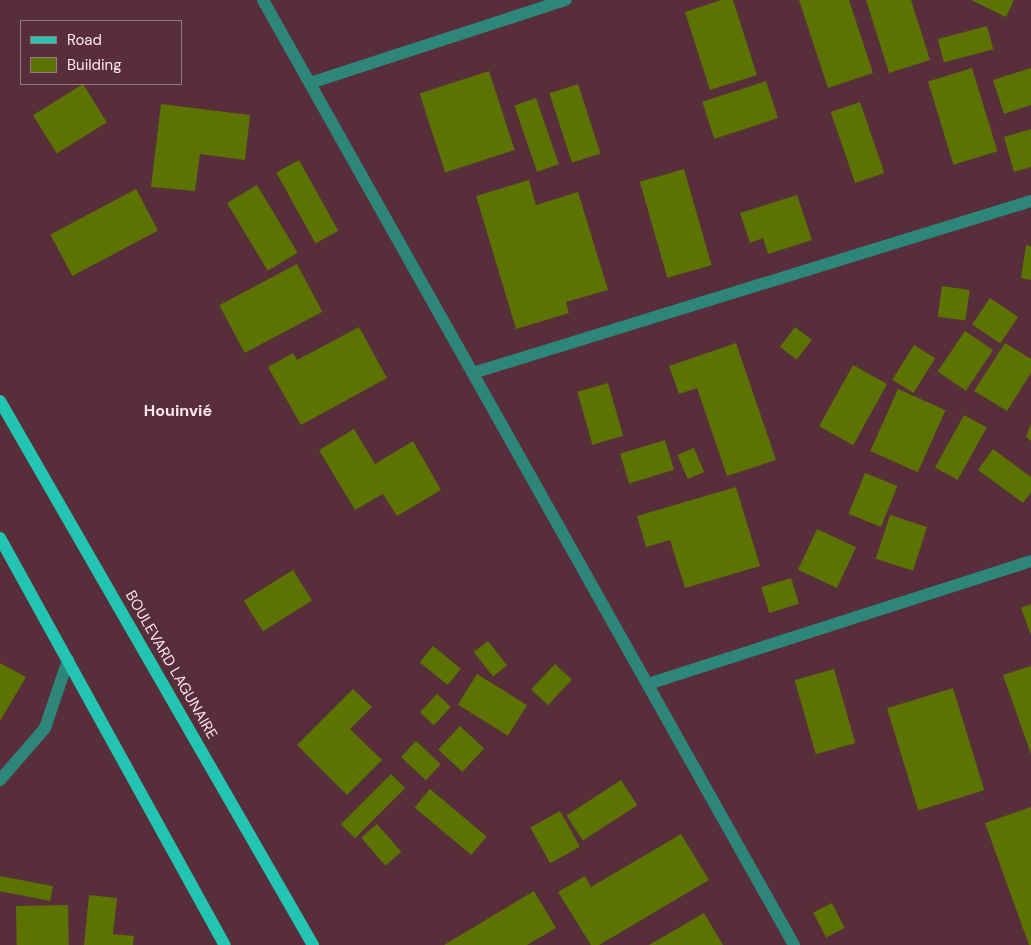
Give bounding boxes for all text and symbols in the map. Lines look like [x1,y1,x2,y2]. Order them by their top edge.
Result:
legend [20,20,182,85]
text: Road [67,30,102,50]
text: Building [67,55,122,75]
district label: Houinvié [144,401,212,421]
street label: BOULEVARD LAGUNAIRE [121,588,221,742]

